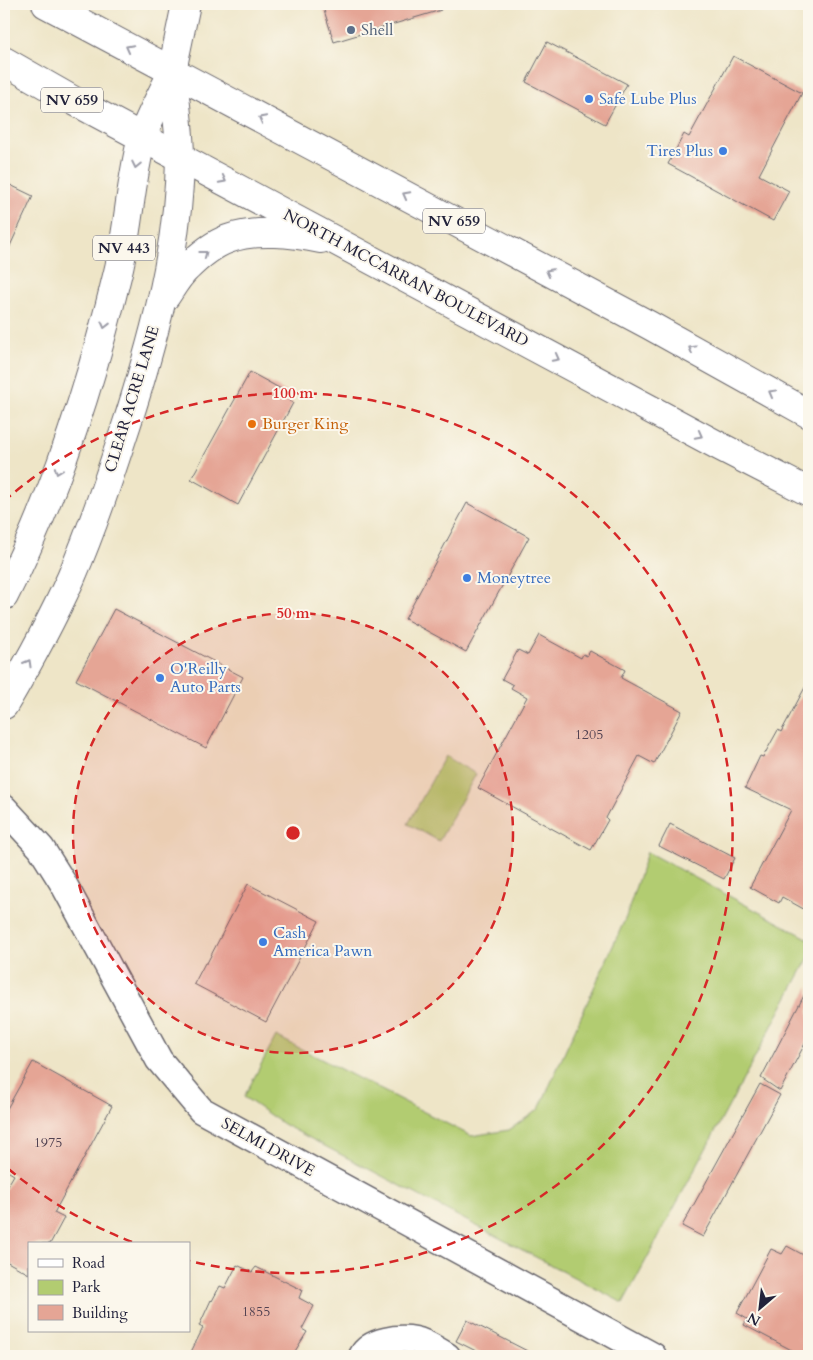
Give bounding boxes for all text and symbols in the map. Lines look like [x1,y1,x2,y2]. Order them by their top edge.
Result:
place label: Shell [361,19,393,41]
marker: Shell [345,24,357,36]
one-way arrow [126,45,135,55]
road number: NV 659 [41,88,103,112]
place label: Safe Lube Plus [599,88,697,110]
marker: Safe Lube Plus [583,93,595,105]
one-way arrow [258,115,267,125]
place label: Tires Plus [646,140,713,162]
marker: Tires Plus [717,145,729,157]
one-way arrow [132,161,142,170]
one-way arrow [218,174,227,184]
one-way arrow [402,191,411,201]
street label: NORTH MCCARRAN BOULEVARD [279,204,533,352]
road number: NV 659 [423,208,485,234]
road number: NV 443 [93,236,155,260]
one-way arrow [198,251,208,260]
one-way arrow [545,268,554,278]
one-way arrow [101,320,111,328]
street label: CLEAR ACRE LANE [99,323,165,475]
one-way arrow [688,345,697,355]
one-way arrow [551,352,560,362]
text: 100 m [273,383,314,403]
one-way arrow [768,390,777,400]
place label: Burger King [262,413,348,435]
marker: Burger King [246,418,258,430]
one-way arrow [694,429,703,439]
one-way arrow [54,466,64,475]
place label: Moneytree [477,567,551,589]
marker: Moneytree [461,572,473,584]
text: 50 m [276,603,310,623]
place label: O'Reilly Auto Parts [170,658,241,698]
one-way arrow [22,659,32,668]
marker: O'Reilly Auto Parts [154,672,166,684]
house number: 1205 [575,725,603,744]
centre of rings [284,824,302,842]
place label: Cash America Pawn [273,922,372,962]
marker: Cash America Pawn [257,936,269,948]
street label: SELMI DRIVE [217,1112,319,1182]
house number: 1975 [34,1133,62,1152]
legend [28,1242,190,1332]
text: Road [72,1253,105,1273]
text: Park [72,1277,101,1297]
north arrow [736,1282,786,1332]
house number: 1855 [242,1302,270,1321]
text: Building [72,1303,128,1323]
text: N [744,1308,764,1330]

